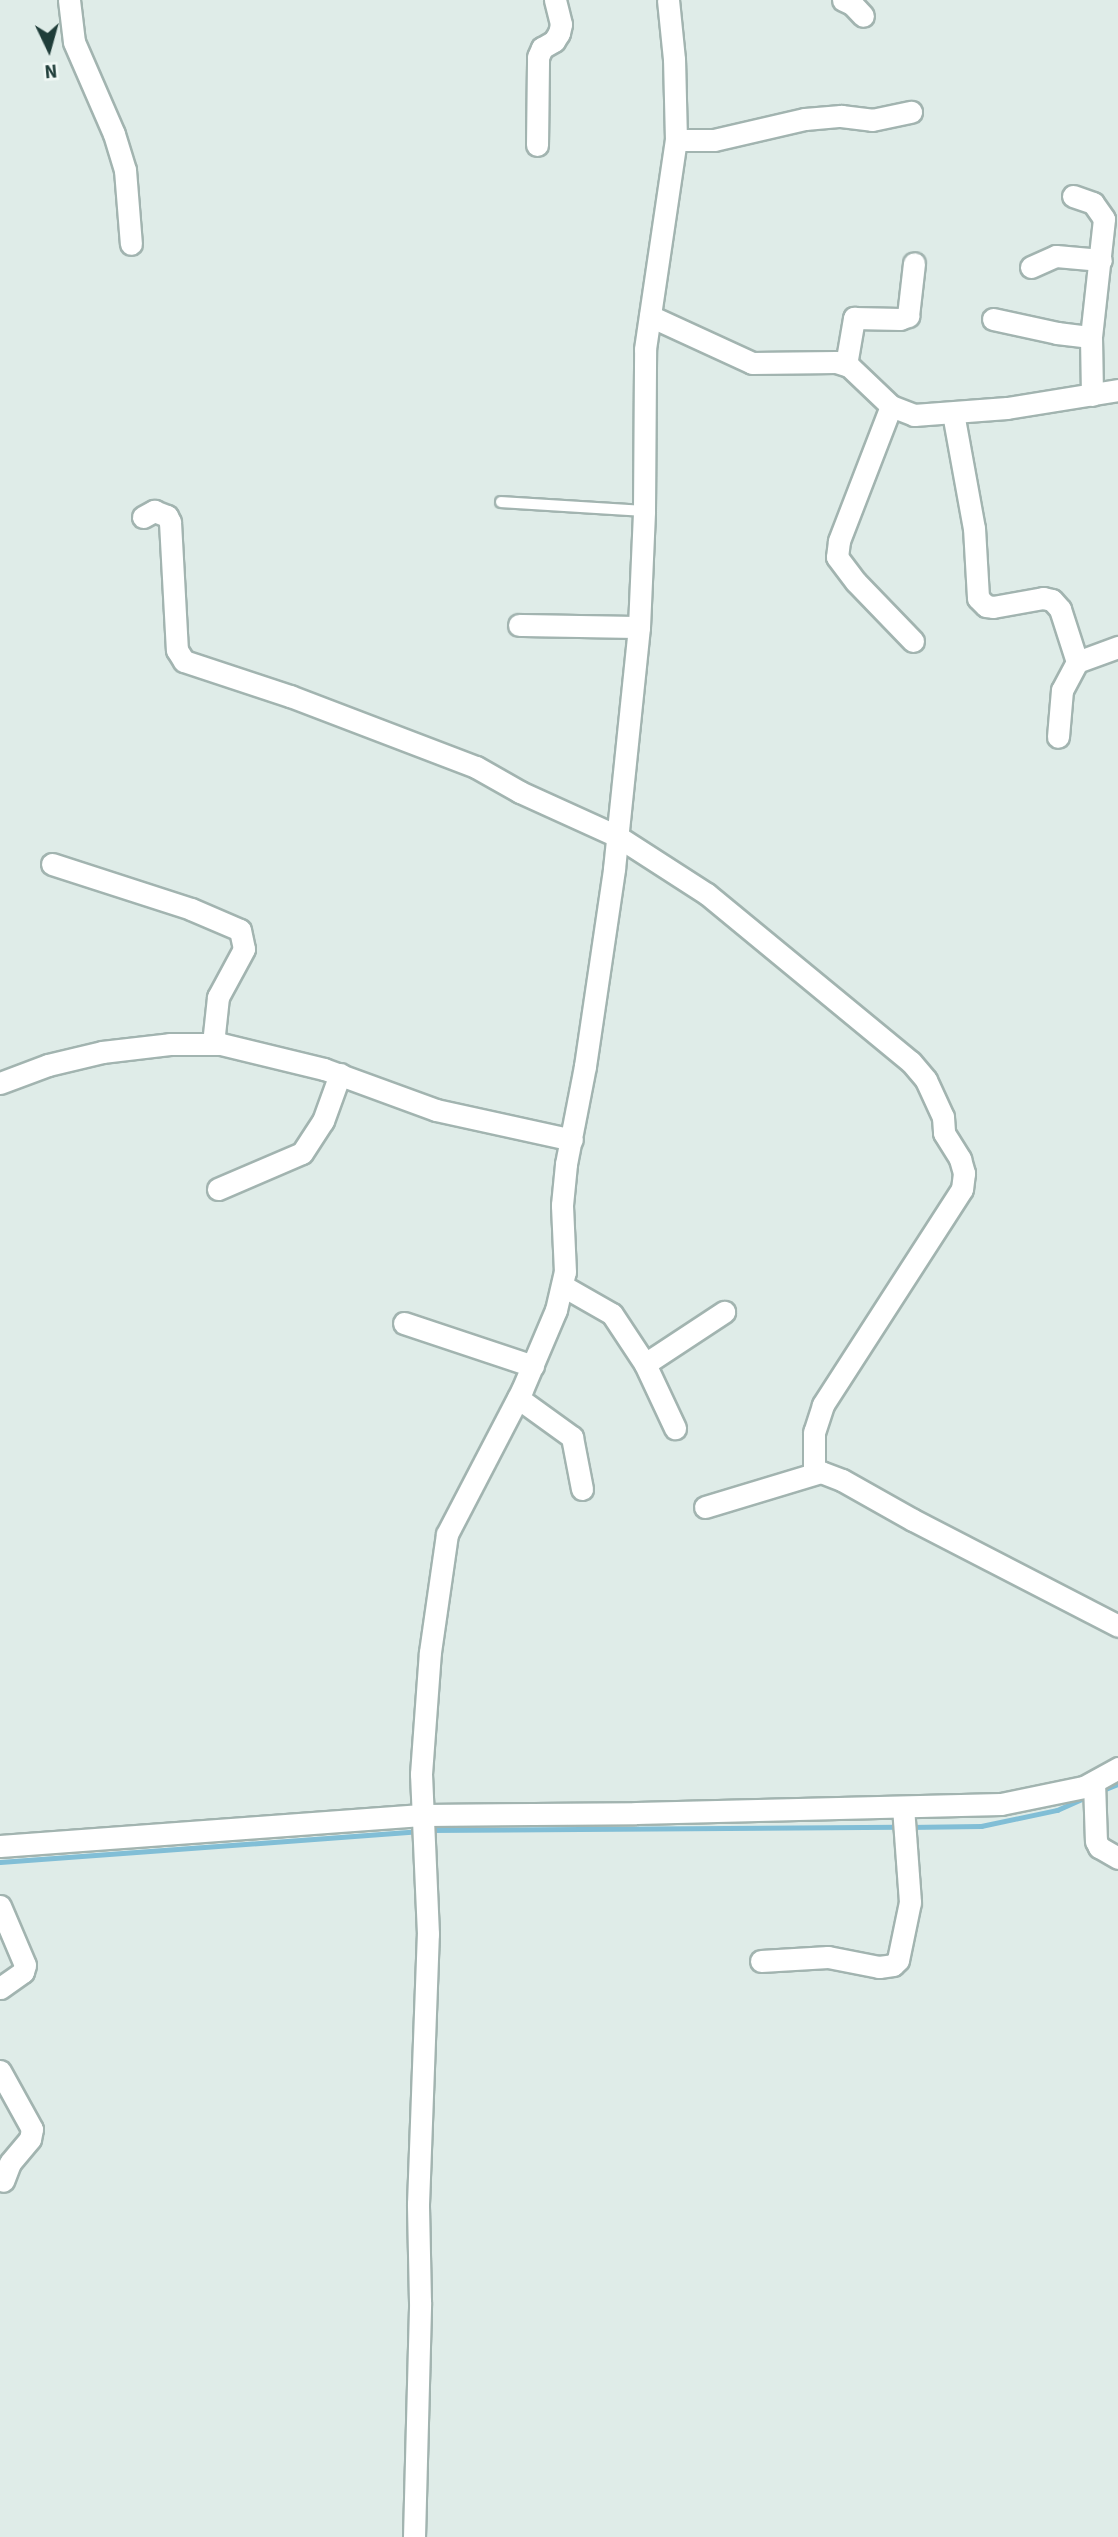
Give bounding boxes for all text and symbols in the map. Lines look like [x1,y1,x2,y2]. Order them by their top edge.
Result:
north arrow [14,14,84,84]
text: N [43,56,58,84]

